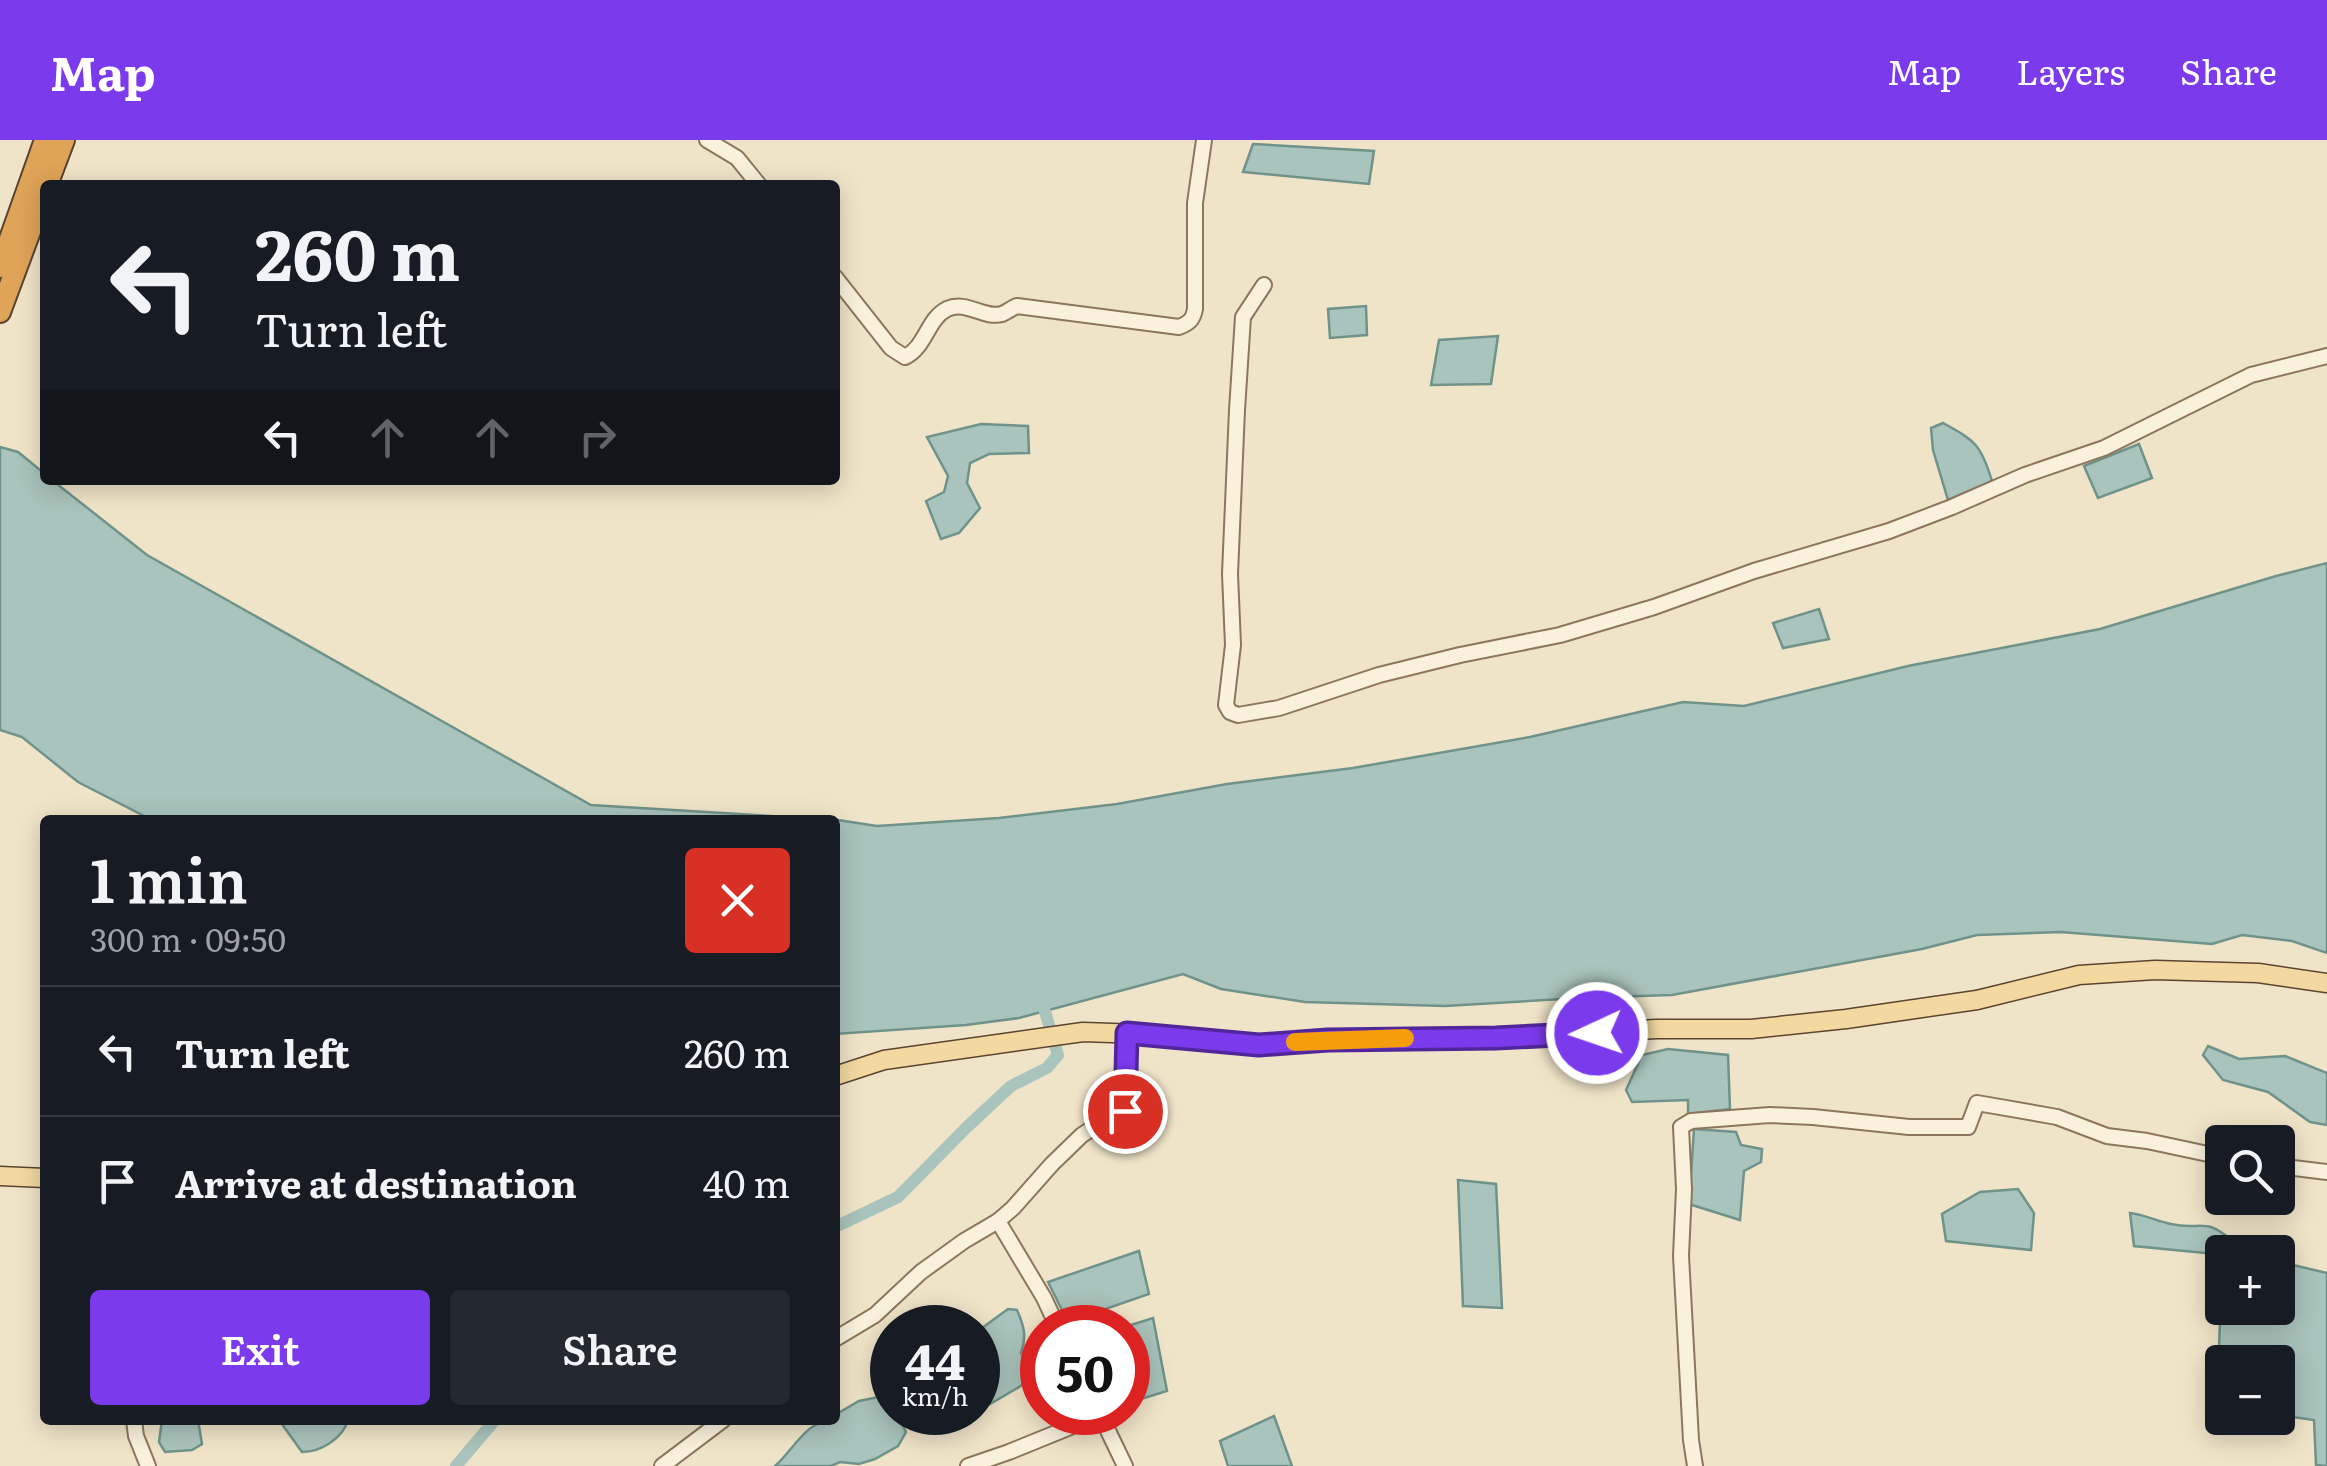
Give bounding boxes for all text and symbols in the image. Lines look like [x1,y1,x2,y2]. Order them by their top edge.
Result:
text: Map [50,35,156,106]
text: Map [1887,44,1961,96]
text: Layers [2016,44,2125,96]
text: Share [2180,44,2277,96]
text: 260 m [255,199,460,303]
icon: left [90,220,220,350]
text: Turn left [255,294,447,361]
icon: left [255,410,310,465]
icon: ahead [360,410,415,465]
icon: ahead [465,410,520,465]
icon: right [570,410,625,465]
text: 1 min [90,832,248,921]
button: close [685,848,790,953]
text: 300 m · 09:50 [90,914,286,962]
position arrow [1545,981,1649,1085]
text: Turn left [175,1023,350,1080]
text: 260 m [684,1023,790,1080]
icon: left [90,1024,145,1079]
pin [1083,1069,1168,1154]
icon: arrive [1098,1084,1153,1139]
map controls [2205,1125,2295,1435]
button: search [2205,1125,2295,1215]
text: Arrive at destination [175,1153,577,1210]
text: 40 m [703,1153,790,1210]
icon: arrive [90,1154,145,1209]
button: + [2205,1235,2295,1325]
button: Exit [90,1290,430,1405]
button: Share [450,1290,790,1405]
speed limit sign: 50 [1020,1305,1150,1435]
text: 44 [905,1321,965,1395]
button: − [2205,1345,2295,1435]
text: km/h [902,1377,968,1414]

